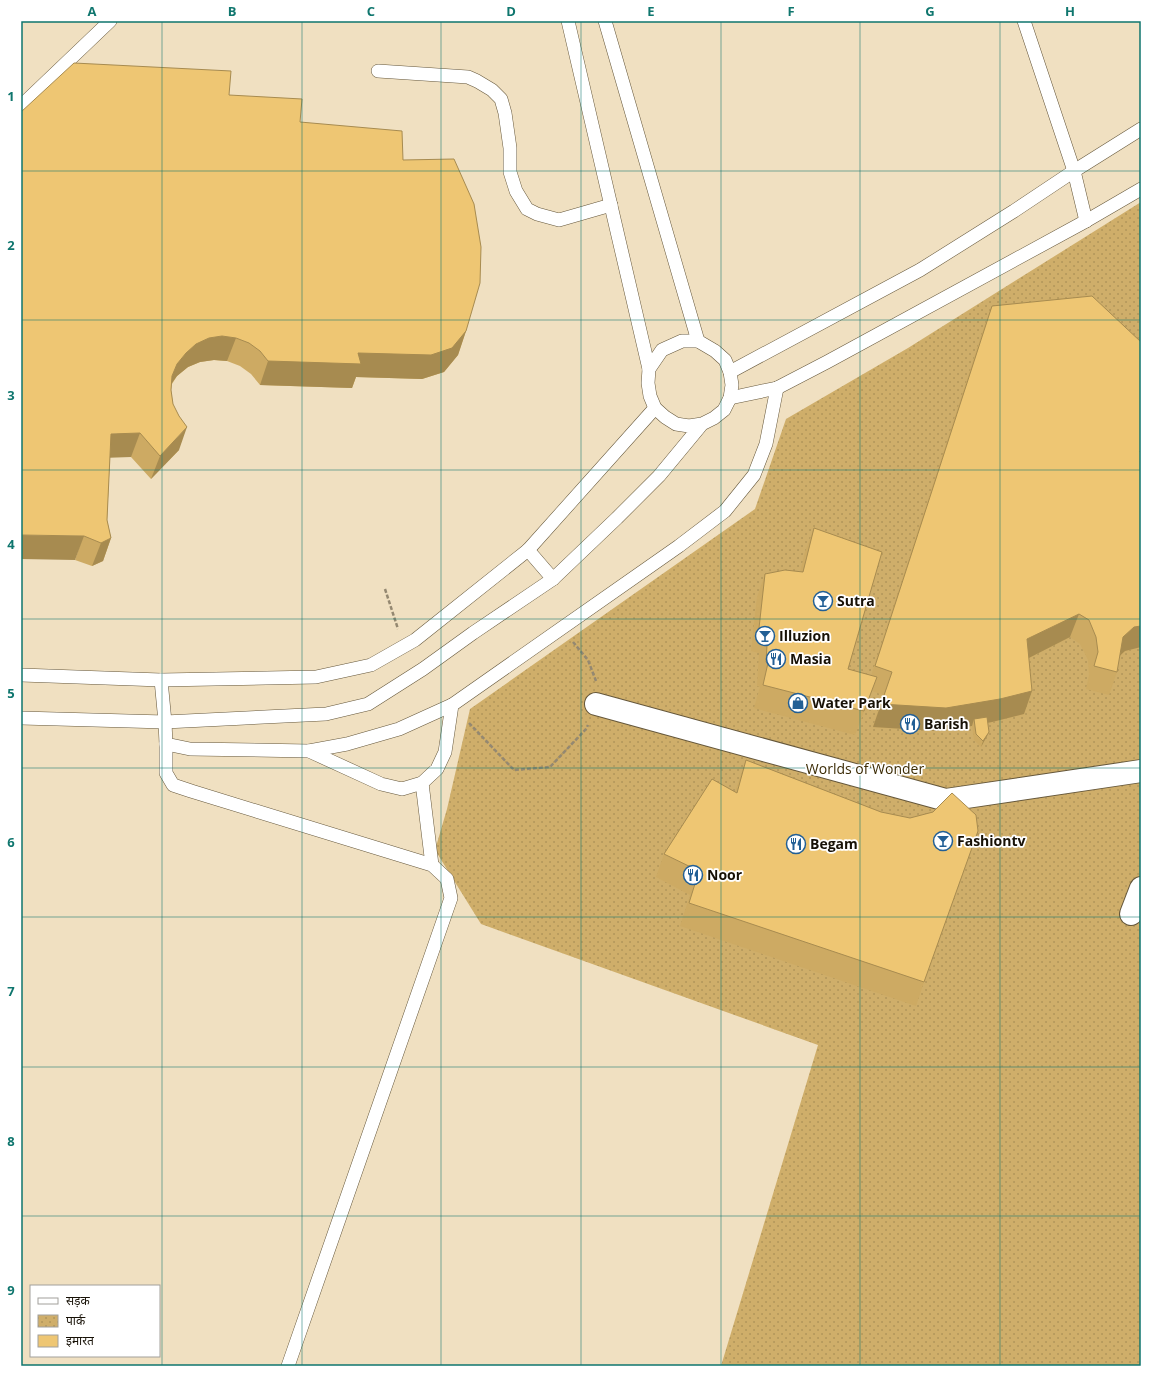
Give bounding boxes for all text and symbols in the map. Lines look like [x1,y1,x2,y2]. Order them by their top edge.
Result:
text: A [88,2,97,20]
text: B [228,2,237,20]
text: C [367,2,375,20]
text: D [506,2,516,20]
text: E [647,2,655,20]
text: F [787,2,795,20]
text: G [925,2,935,20]
text: H [1065,2,1075,20]
text: 1 [7,87,15,105]
text: 2 [7,236,15,254]
text: 3 [7,386,15,404]
text: 4 [7,535,15,553]
bar icon: Sutra [812,590,834,612]
place label: Sutra [837,591,875,610]
bar icon: Illuzion [754,625,776,647]
place label: Illuzion [779,626,830,645]
restaurant icon: Masia [765,648,787,670]
place label: Masia [790,649,831,668]
text: 5 [7,684,15,702]
shop icon: Water Park [787,692,809,714]
place label: Water Park [812,693,891,712]
restaurant icon: Barish [899,713,921,735]
place label: Barish [924,714,969,733]
park label: Worlds of Wonder [806,759,924,778]
bar icon: Fashiontv [932,830,954,852]
place label: Fashiontv [957,831,1026,850]
text: 6 [7,833,15,851]
restaurant icon: Begam [785,833,807,855]
place label: Begam [810,834,858,853]
restaurant icon: Noor [682,864,704,886]
place label: Noor [707,865,743,884]
text: 7 [7,982,15,1000]
text: 8 [7,1132,15,1150]
text: 9 [7,1281,15,1299]
legend [30,1285,160,1357]
text: सड़क [66,1292,91,1309]
text: पार्क [66,1312,86,1329]
text: इमारत [66,1332,95,1349]

